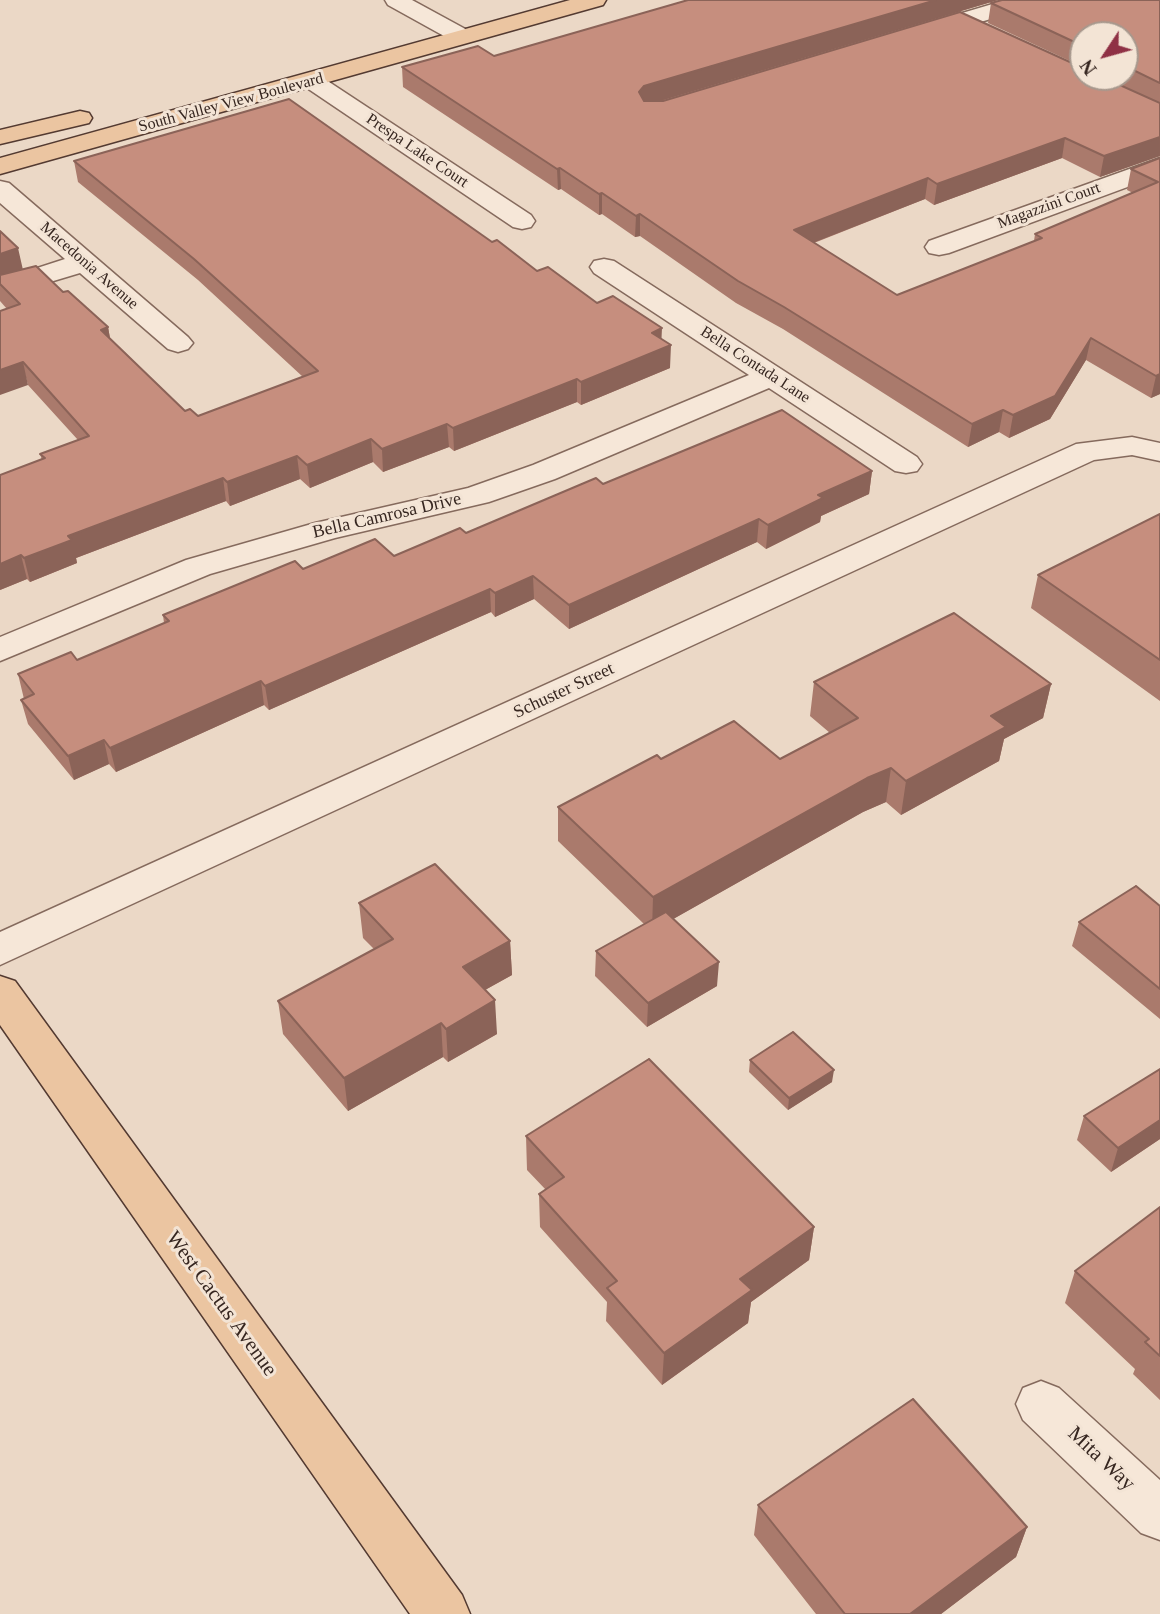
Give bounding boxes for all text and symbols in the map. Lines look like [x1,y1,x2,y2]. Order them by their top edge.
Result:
north arrow [1069,21,1139,91]
text: N [1076,56,1101,79]
street label: South Valley View Boulevard [136,69,326,137]
street label: Prespa Lake Court [362,110,472,192]
street label: Magazzini Court [995,179,1103,233]
street label: Macedonia Avenue [36,218,142,314]
street label: Bella Contada Lane [696,322,814,408]
street label: Bella Camrosa Drive [311,488,463,544]
street label: Schuster Street [510,658,618,724]
street label: West Cactus Avenue [160,1227,282,1381]
street label: Mita Way [1062,1422,1140,1496]

